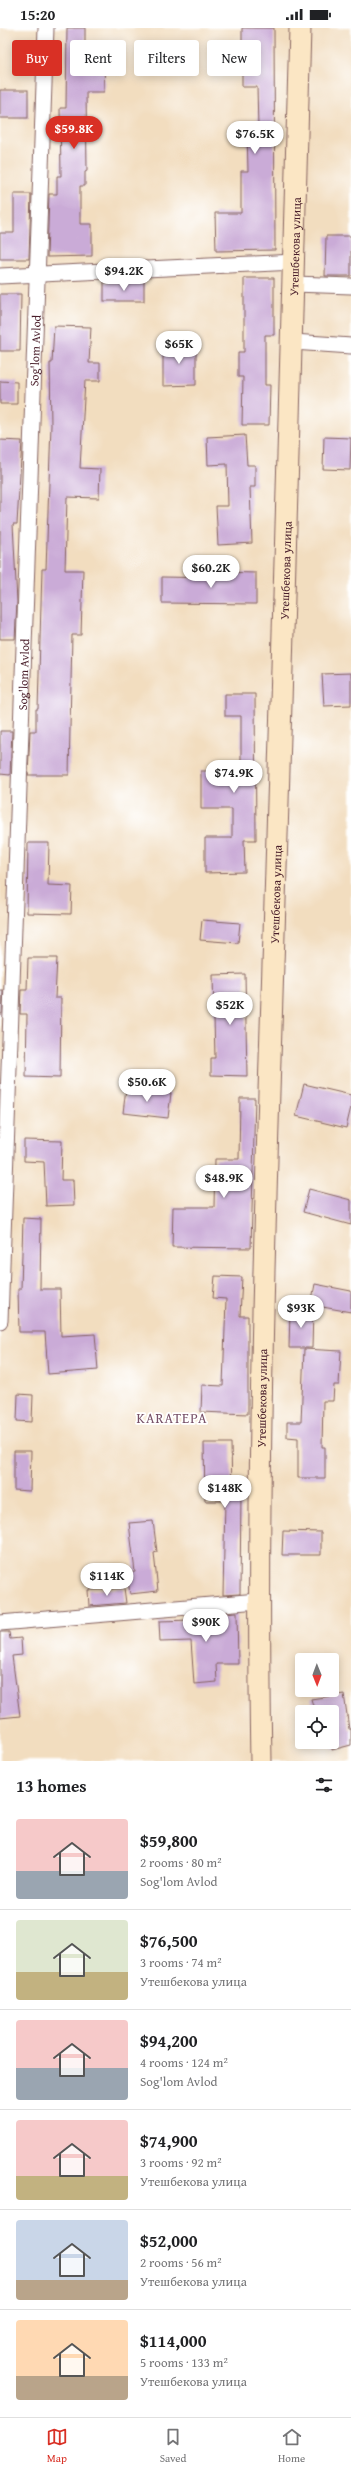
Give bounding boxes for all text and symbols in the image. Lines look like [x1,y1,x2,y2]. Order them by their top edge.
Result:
text: 15:20 [20,4,55,25]
chip: Buy [12,40,62,76]
chip: Rent [70,40,126,76]
chip: Filters [134,40,199,76]
chip: New [207,40,261,76]
pin: $59.8K [41,116,107,150]
text: $59.8K [55,119,93,138]
pin: $76.5K [222,121,288,155]
text: $76.5K [236,124,274,143]
street label: Утешбекова улица [285,197,304,296]
pin: $94.2K [91,258,157,292]
text: $94.2K [105,261,143,280]
street label: Sog'lom Avlod [25,314,44,387]
pin: $65K [155,331,203,365]
text: $65K [165,334,193,353]
street label: Утешбекова улица [275,520,295,620]
pin: $60.2K [178,555,244,589]
text: $60.2K [192,558,230,577]
street label: Sog'lom Avlod [13,638,33,711]
pin: $74.9K [201,760,267,794]
text: $74.9K [215,763,253,782]
street label: Утешбекова улица [265,844,285,944]
pin: $52K [206,992,254,1026]
text: $52K [216,995,244,1014]
pin: $50.6K [114,1069,180,1103]
text: $50.6K [128,1072,166,1091]
pin: $48.9K [191,1165,257,1199]
text: $48.9K [205,1168,243,1187]
pin: $93K [277,1295,325,1329]
text: $93K [287,1298,315,1317]
street label: Утешбекова улица [252,1348,271,1447]
district label: KARATEPA [137,1408,207,1428]
pin: $148K [197,1475,253,1509]
text: $148K [207,1478,243,1497]
pin: $114K [79,1563,135,1597]
text: $114K [89,1566,125,1585]
pin: $90K [182,1609,230,1643]
text: $90K [192,1612,220,1631]
north arrow [295,1653,339,1697]
map controls [295,1653,339,1749]
button: locate [295,1705,339,1749]
text: 13 homes [16,1773,87,1798]
icon: filters [313,1774,335,1796]
text: $59,800 [140,1828,198,1853]
icon: home [48,1835,96,1883]
text: 2 rooms · 80 m² [140,1853,222,1872]
text: Sog'lom Avlod [140,1872,218,1891]
text: $76,500 [140,1928,198,1953]
icon: home [48,1936,96,1984]
text: 3 rooms · 74 m² [140,1953,222,1972]
text: Утешбекова улица [140,1972,247,1991]
text: $94,200 [140,2028,198,2053]
icon: home [48,2036,96,2084]
text: 4 rooms · 124 m² [140,2053,228,2072]
text: Sog'lom Avlod [140,2072,218,2091]
text: $74,900 [140,2128,198,2153]
icon: home [48,2136,96,2184]
text: 3 rooms · 92 m² [140,2153,222,2172]
text: Утешбекова улица [140,2172,247,2191]
text: $52,000 [140,2228,198,2253]
icon: home [48,2236,96,2284]
text: 2 rooms · 56 m² [140,2253,222,2272]
text: Утешбекова улица [140,2272,247,2291]
text: $114,000 [140,2328,206,2353]
icon: home [48,2336,96,2384]
text: 5 rooms · 133 m² [140,2353,228,2372]
text: Утешбекова улица [140,2372,247,2391]
tab: Map [46,2426,68,2466]
tab: Saved [160,2426,186,2466]
tab: Home [278,2426,305,2466]

